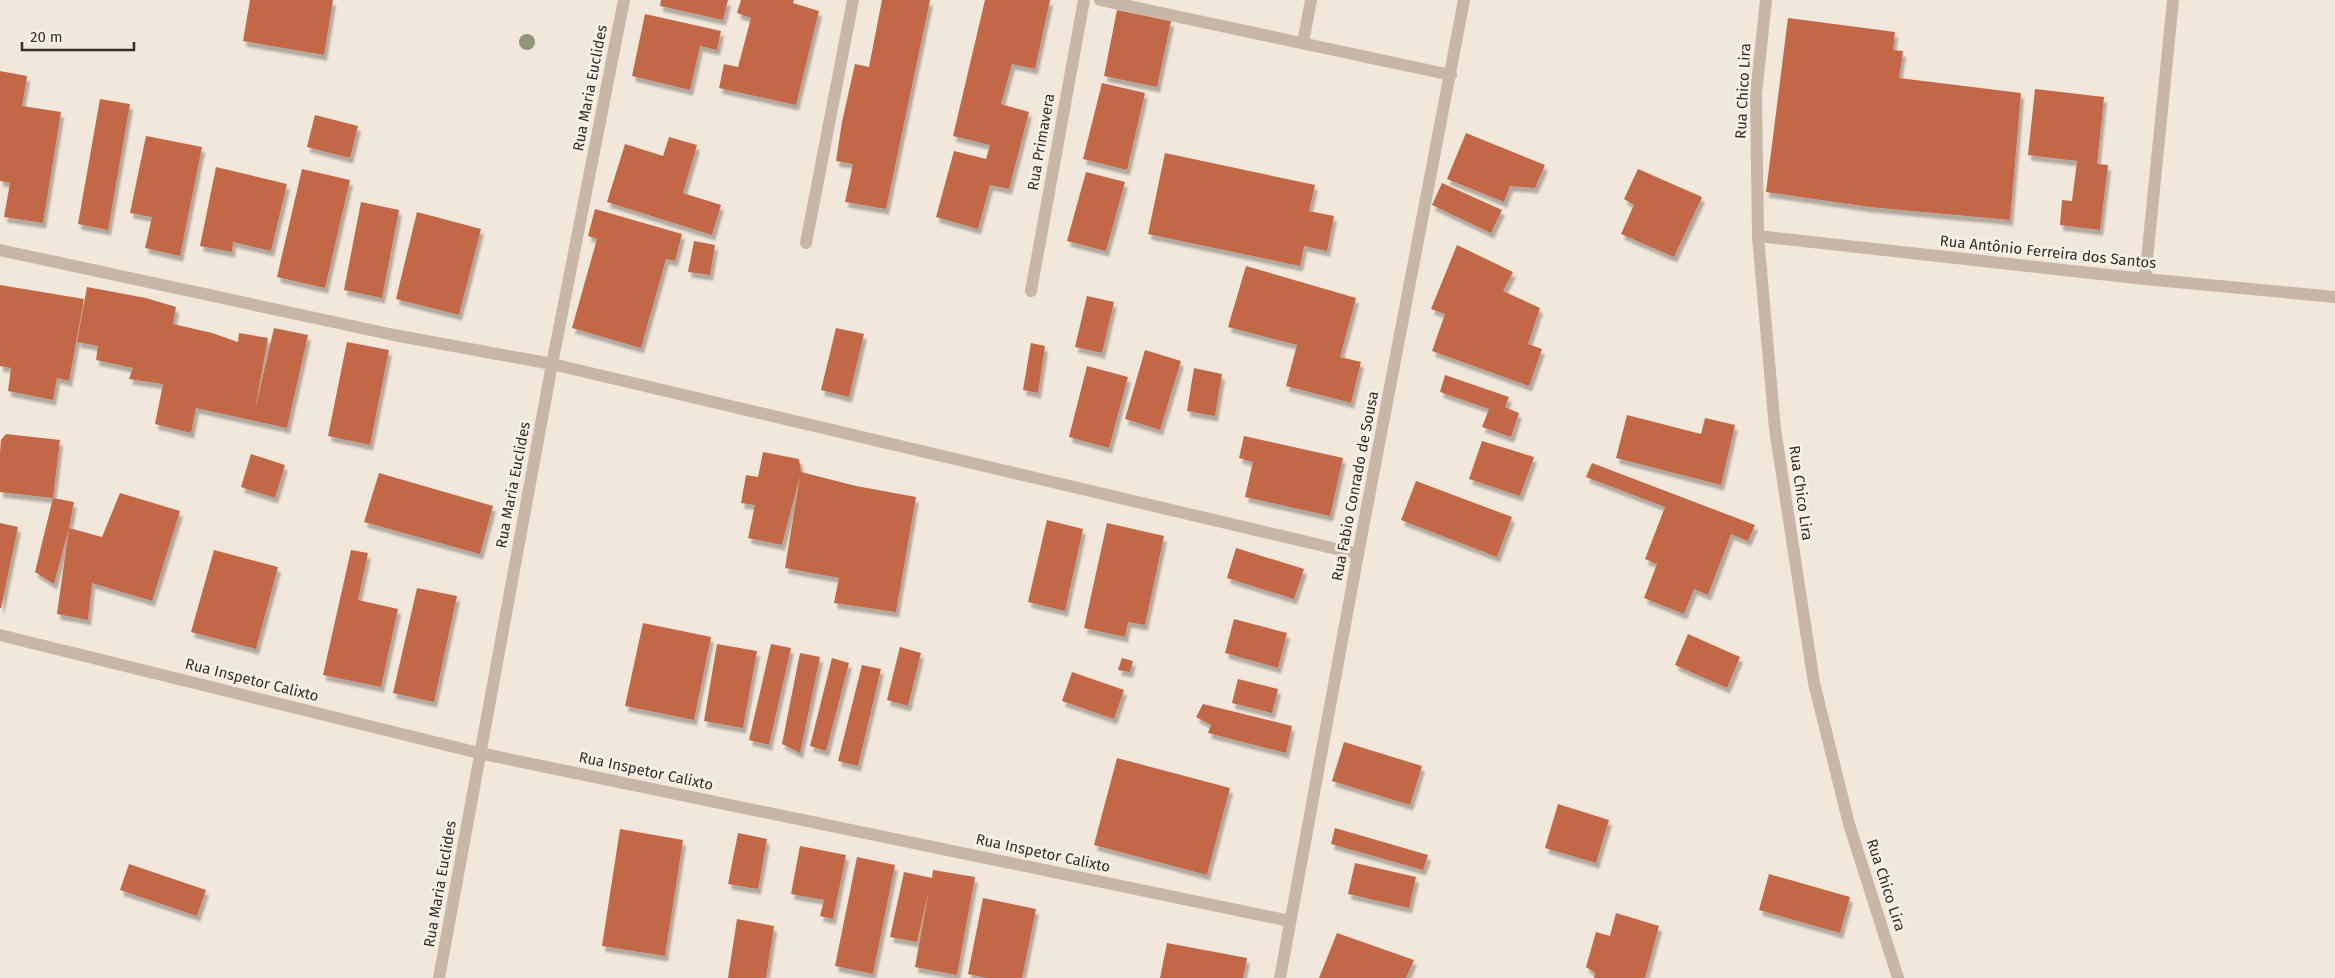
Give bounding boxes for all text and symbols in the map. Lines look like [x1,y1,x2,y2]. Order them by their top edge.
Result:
scale bar [22,20,135,52]
street label: Rua Maria Euclides [569,23,611,153]
text: 20 m [30,28,63,46]
street label: Rua Chico Lira [1732,43,1754,139]
street label: Rua Primavera [1024,92,1058,192]
street label: Rua Antônio Ferreira dos Santos [1939,232,2157,272]
street label: Rua Fabio Conrado de Sousa [1328,390,1382,582]
street label: Rua Maria Euclides [492,420,534,550]
street label: Rua Chico Lira [1785,444,1817,542]
street label: Rua Inspetor Calixto [183,655,321,705]
street label: Rua Inspetor Calixto [577,748,715,794]
street label: Rua Maria Euclides [420,819,460,949]
street label: Rua Inspetor Calixto [974,830,1112,876]
street label: Rua Chico Lira [1863,837,1909,933]

